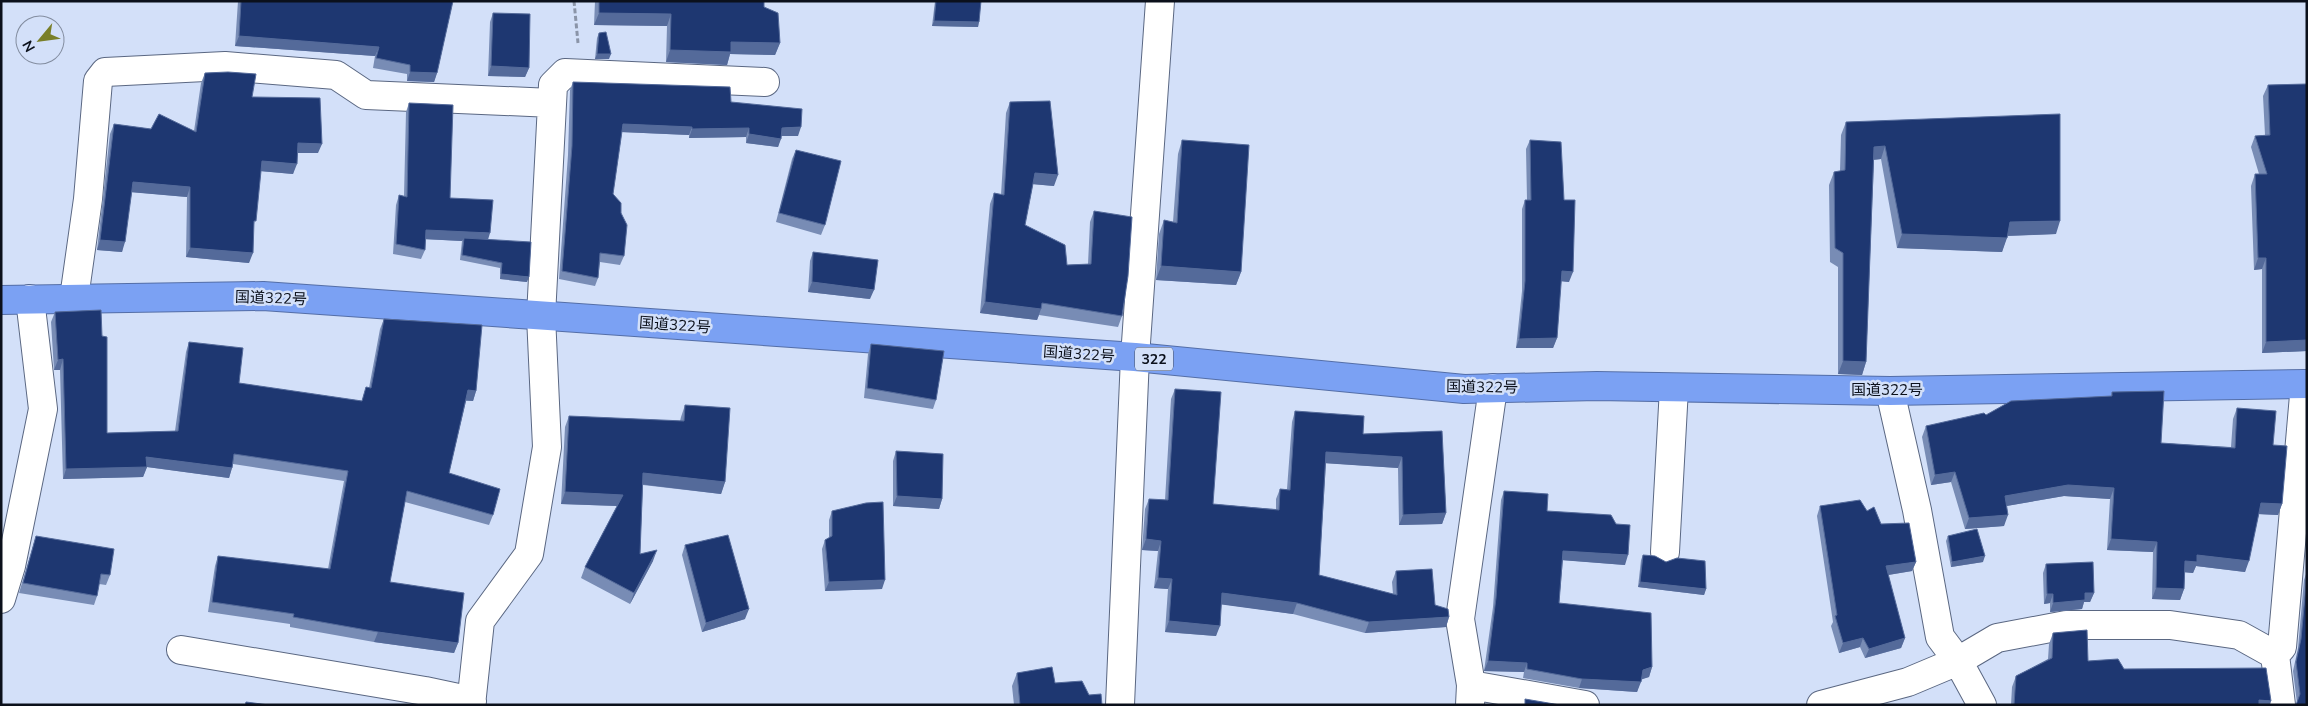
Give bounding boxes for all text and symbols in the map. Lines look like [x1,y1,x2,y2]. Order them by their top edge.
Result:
north arrow [15,15,65,65]
text: N [18,37,40,55]
street label: 国道322号 [235,287,307,309]
street label: 国道322号 [638,313,712,337]
street label: 国道322号 [1042,342,1116,366]
road number: 322 [1135,348,1173,370]
street label: 国道322号 [1446,376,1518,398]
street label: 国道322号 [1851,380,1923,400]

